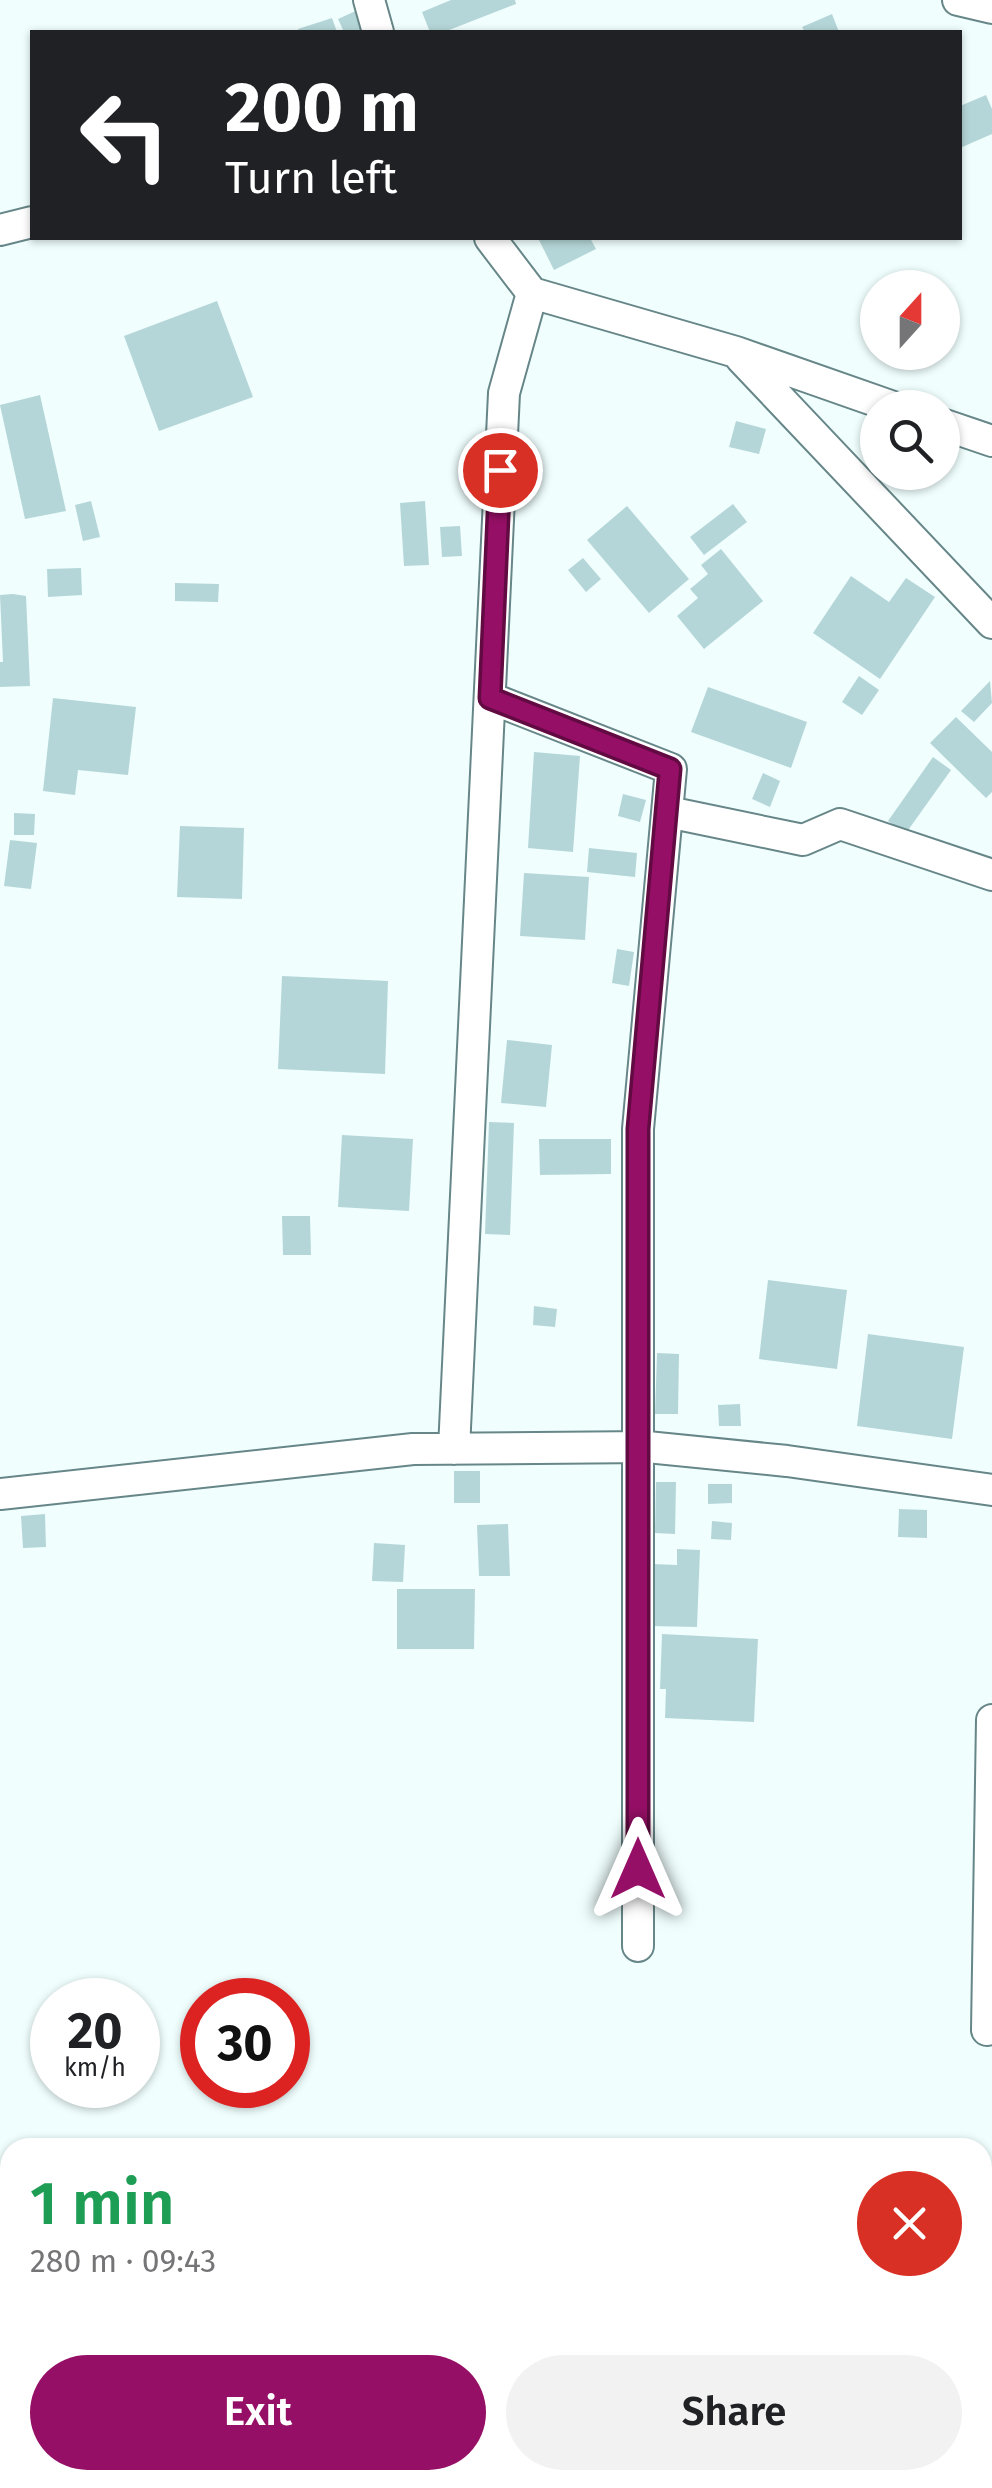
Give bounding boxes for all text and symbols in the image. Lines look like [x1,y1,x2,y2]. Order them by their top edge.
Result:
text: 200 m [225,66,419,150]
icon: left [60,70,190,200]
text: Turn left [225,151,397,205]
north arrow [860,270,960,370]
map controls [860,270,960,490]
button: search [860,390,960,490]
pin [458,428,543,513]
icon: arrive [473,443,528,498]
position arrow [586,1817,690,1921]
speed limit sign: 30 [180,1978,310,2108]
text: 20 [67,2001,123,2061]
text: km/h [64,2053,126,2083]
text: 1 min [30,2168,175,2240]
button: close [857,2171,962,2276]
text: 280 m · 09:43 [30,2242,216,2280]
button: Exit [30,2355,486,2470]
button: Share [506,2355,962,2470]

